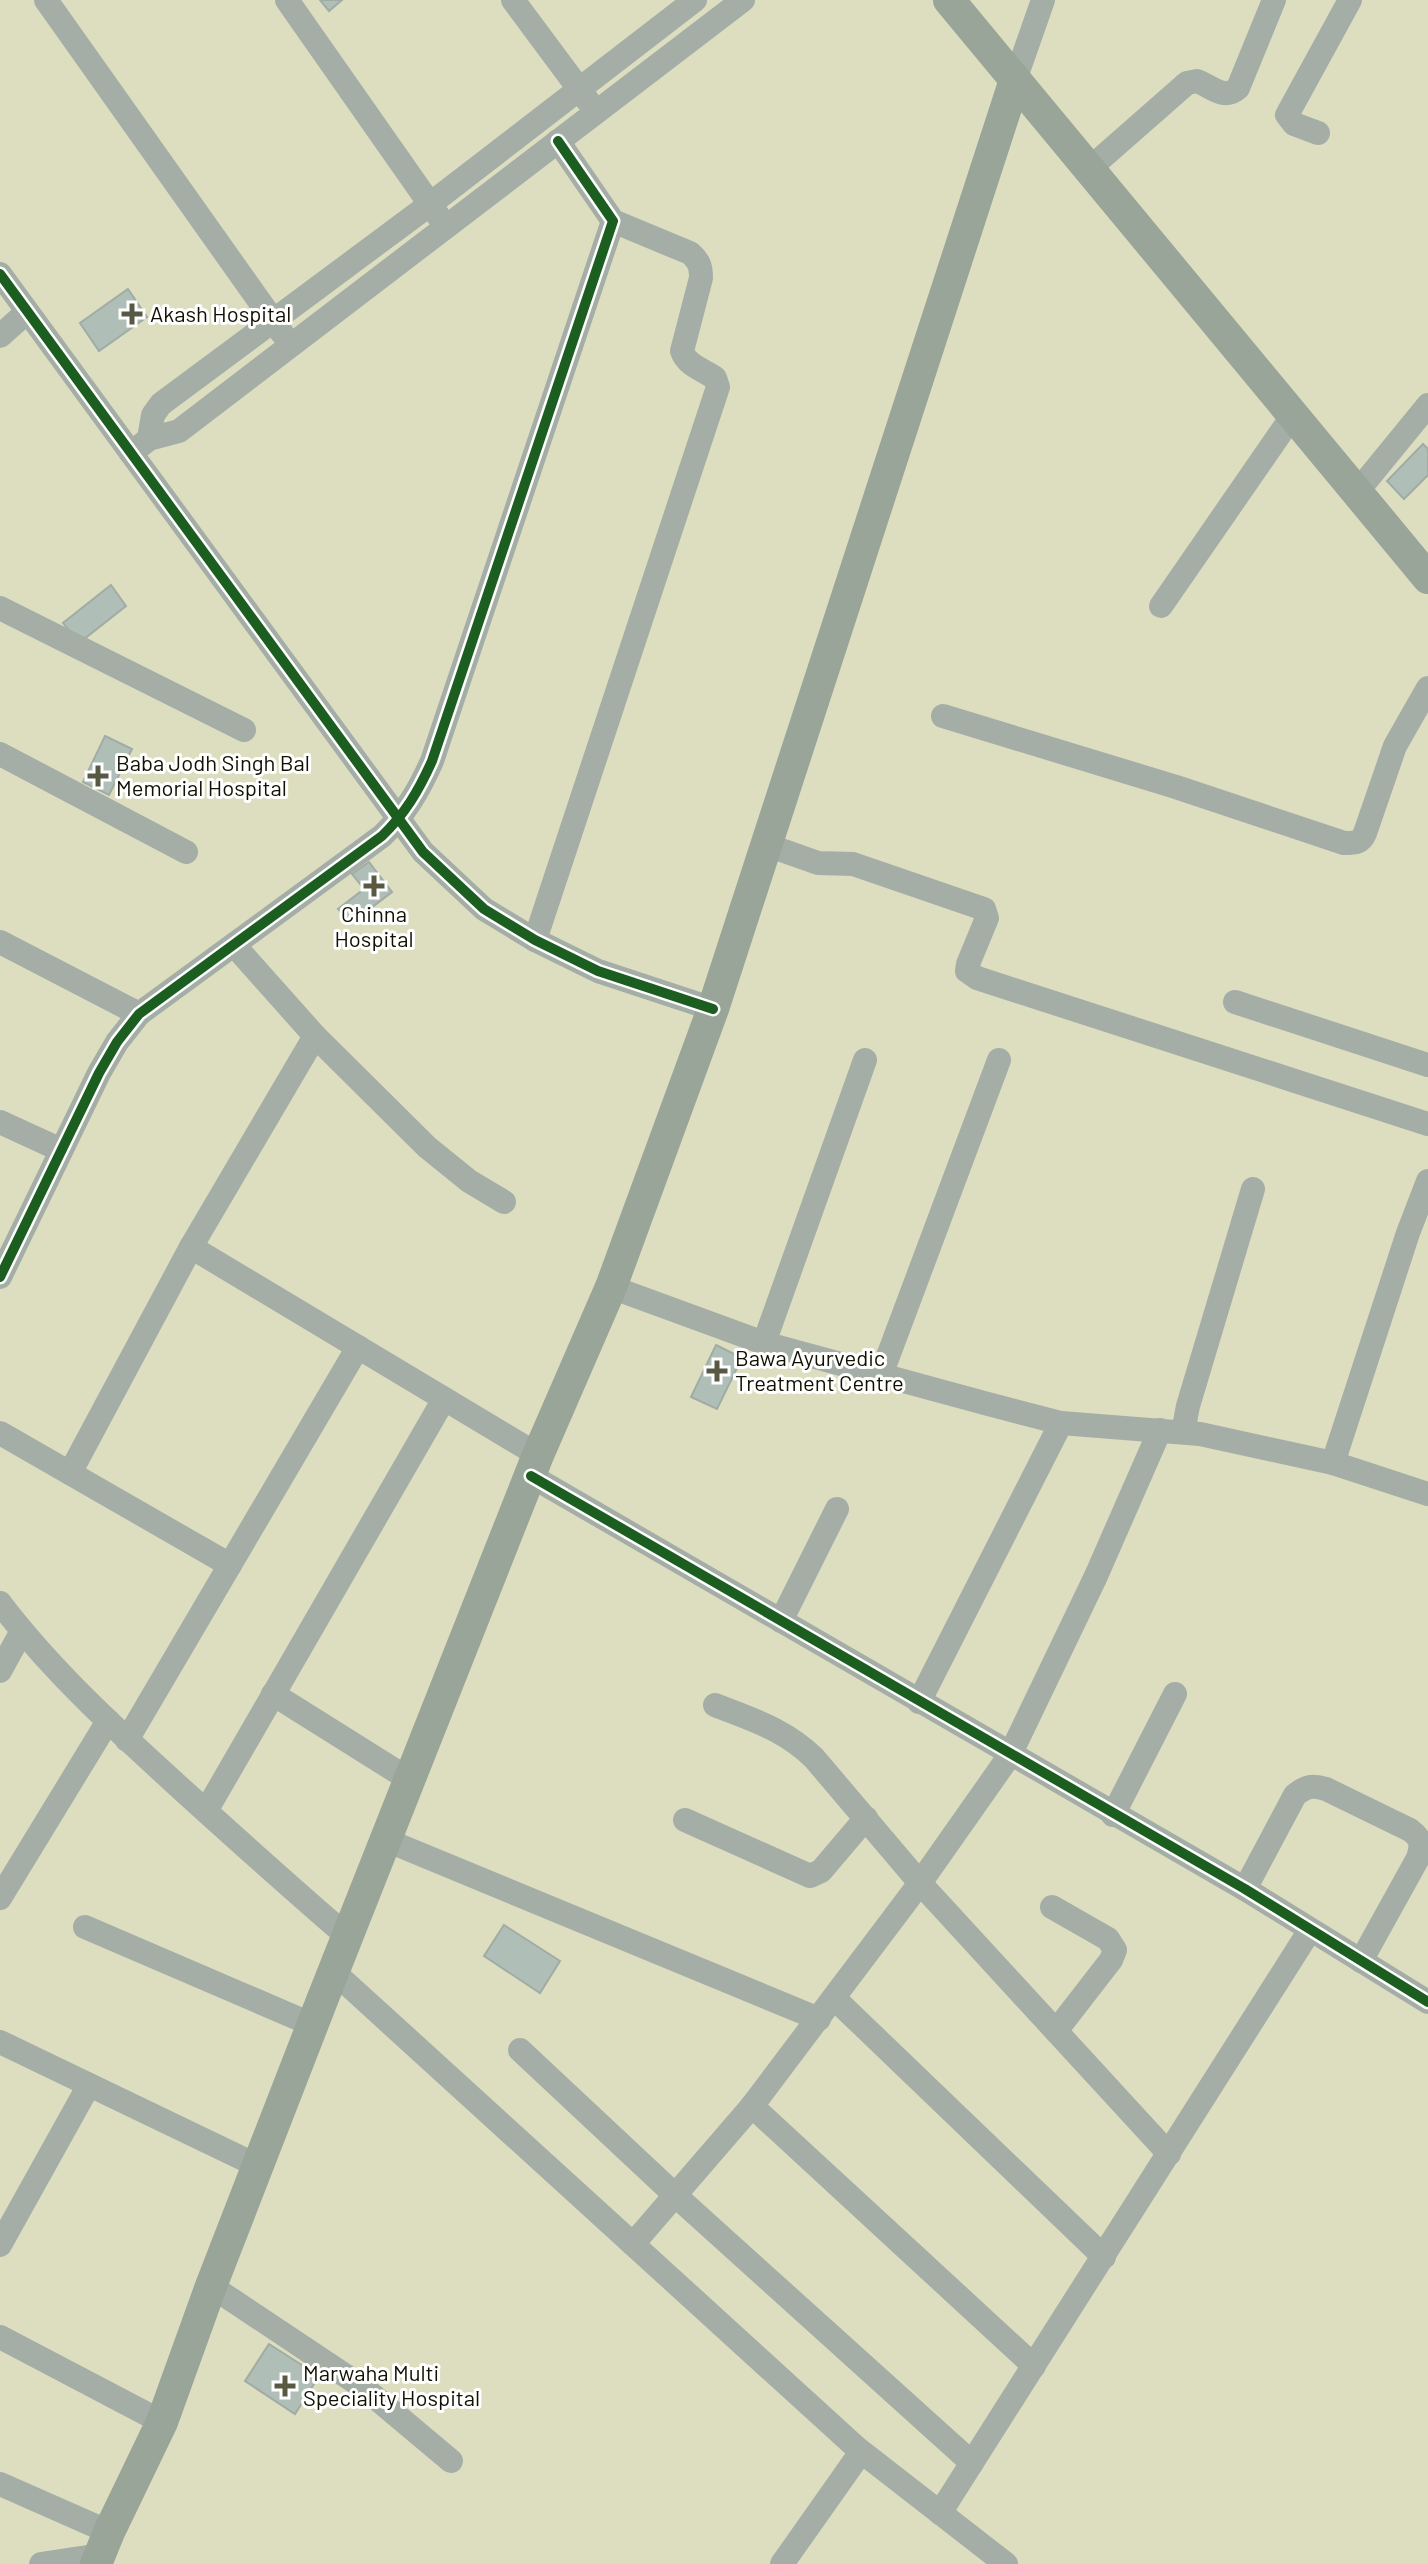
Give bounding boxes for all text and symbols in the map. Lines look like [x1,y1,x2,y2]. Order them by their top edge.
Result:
place label: Akash Hospital [150,300,291,326]
marker: Akash Hospital [121,303,143,325]
place label: Baba Jodh Singh Bal Memorial Hospital [116,749,310,800]
marker: Baba Jodh Singh Bal Memorial Hospital [87,765,109,787]
marker: Chinna Hospital [363,875,385,897]
place label: Chinna Hospital [334,900,414,951]
place label: Bawa Ayurvedic Treatment Centre [735,1344,904,1395]
marker: Bawa Ayurvedic Treatment Centre [706,1360,728,1382]
place label: Marwaha Multi Speciality Hospital [303,2359,480,2410]
marker: Marwaha Multi Speciality Hospital [274,2375,296,2397]

